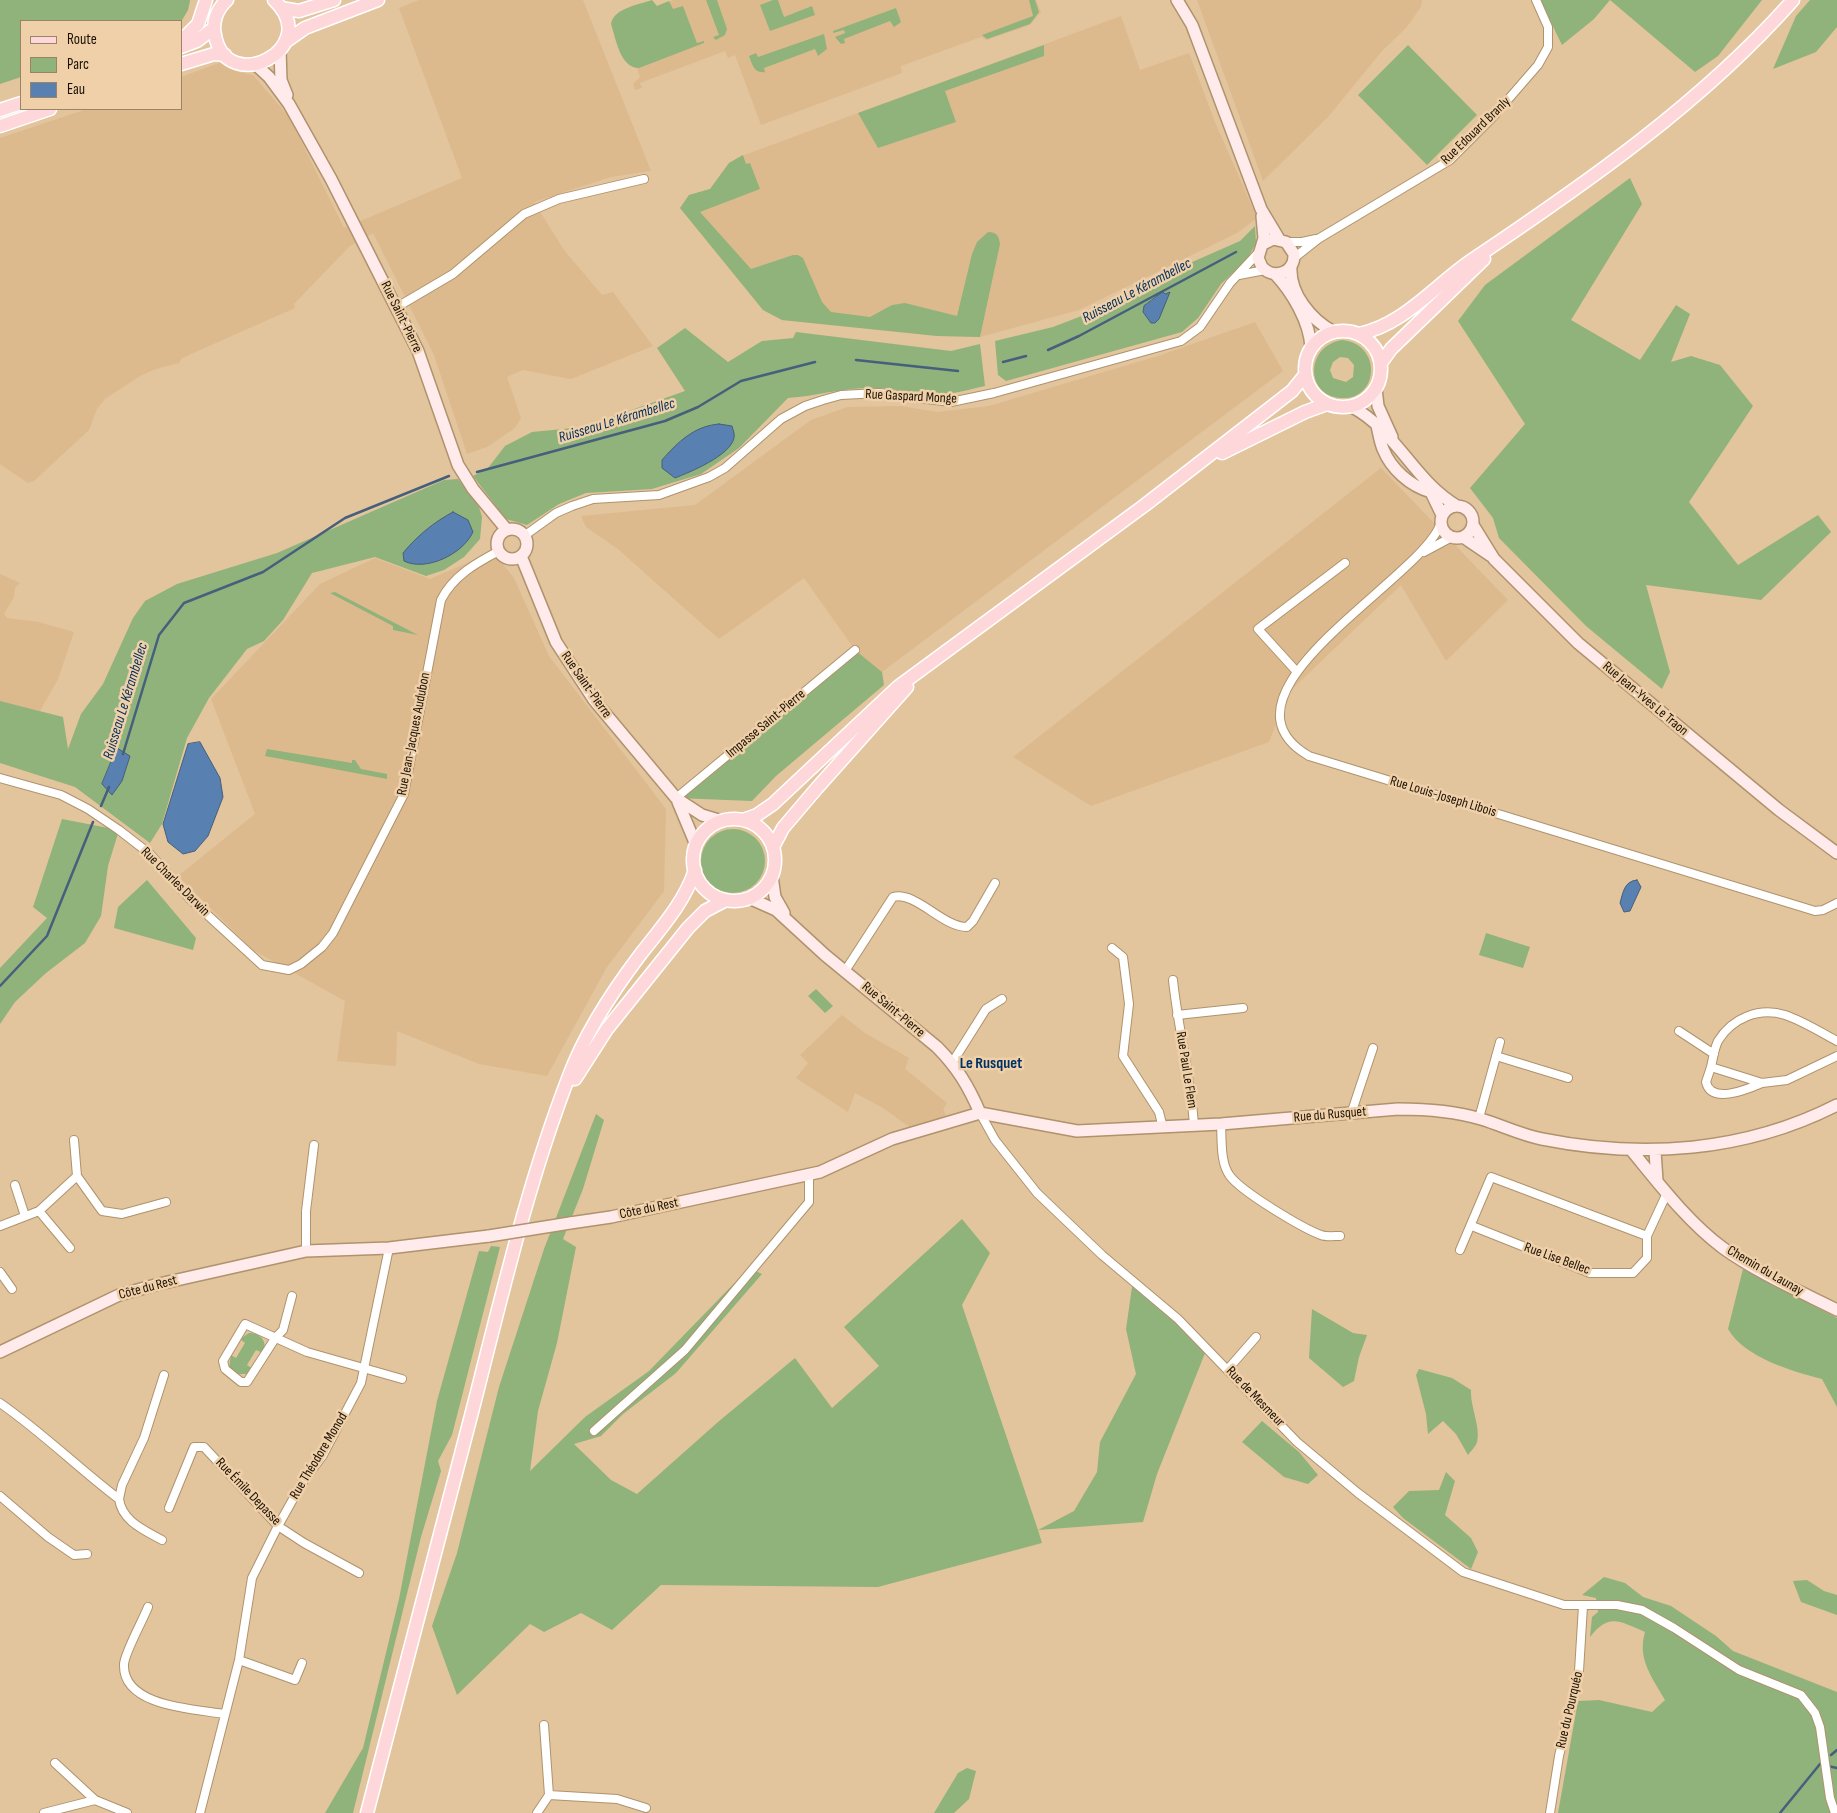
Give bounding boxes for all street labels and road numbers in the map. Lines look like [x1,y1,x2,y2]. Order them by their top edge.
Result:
street label: Rue Edouard Branly [1438,94,1514,168]
street label: Rue Saint-Pierre [377,279,425,355]
street label: Rue Gaspard Monge [865,386,957,408]
street label: Rue Saint-Pierre [557,649,615,721]
street label: Rue Jean-Yves Le Traon [1599,658,1691,740]
street label: Rue Jean-Jacques Audubon [394,671,434,797]
street label: Impasse Saint-Pierre [723,686,809,762]
street label: Rue Louis-Joseph Libois [1388,773,1498,821]
street label: Rue Charles Darwin [137,844,213,920]
street label: Rue Saint-Pierre [858,979,928,1041]
street label: Rue Paul Le Flem [1172,1030,1200,1110]
street label: Rue du Rusquet [1293,1103,1367,1127]
street label: Côte du Rest [618,1195,680,1223]
street label: Rue Lise Bellec [1522,1239,1592,1279]
street label: Chemin du Launay [1724,1242,1806,1300]
street label: Côte du Rest [117,1272,179,1304]
street label: Rue de Mesmeur [1222,1363,1288,1431]
street label: Rue Théodore Monod [287,1410,351,1502]
street label: Rue Émile Depasse [212,1455,284,1529]
street label: Rue du Pourquéo [1553,1670,1587,1750]

